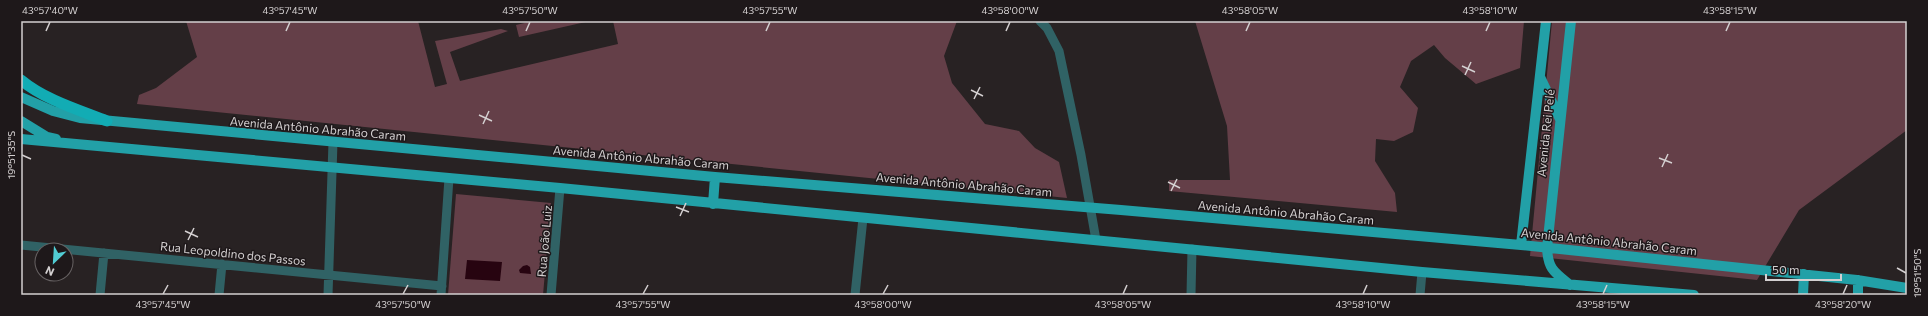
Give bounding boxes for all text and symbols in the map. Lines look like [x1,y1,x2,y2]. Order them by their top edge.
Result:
text: 43°57'40"W [22,4,78,16]
text: 43°57'45"W [262,4,318,16]
text: 43°57'50"W [502,4,558,16]
text: 43°57'55"W [743,4,797,16]
text: 43°58'00"W [981,4,1039,16]
text: 43°58'05"W [1222,4,1278,16]
text: 43°58'10"W [1463,4,1517,16]
text: 43°58'15"W [1703,4,1757,16]
street label: Avenida Rei Pelé [1533,89,1557,177]
street label: Avenida Antônio Abrahão Caram [229,113,407,143]
text: 19°51'35"S [5,131,17,179]
street label: Avenida Antônio Abrahão Caram [552,142,730,172]
street label: Avenida Antônio Abrahão Caram [875,169,1053,199]
street label: Avenida Antônio Abrahão Caram [1197,197,1375,227]
street label: Rua João Luiz [534,204,555,278]
street label: Avenida Antônio Abrahão Caram [1520,225,1698,257]
street label: Rua Leopoldino dos Passos [160,238,306,268]
north arrow [34,242,74,282]
text: 19°51'50"S [1911,248,1923,297]
scale bar [1766,256,1841,282]
text: 50 m [1772,262,1800,276]
text: N [43,264,56,279]
text: 43°57'45"W [135,298,191,310]
text: 43°57'50"W [375,298,431,310]
text: 43°57'55"W [616,298,670,310]
text: 43°58'00"W [854,298,912,310]
text: 43°58'05"W [1095,298,1151,310]
text: 43°58'10"W [1336,298,1390,310]
text: 43°58'15"W [1576,298,1630,310]
text: 43°58'20"W [1815,298,1871,310]

